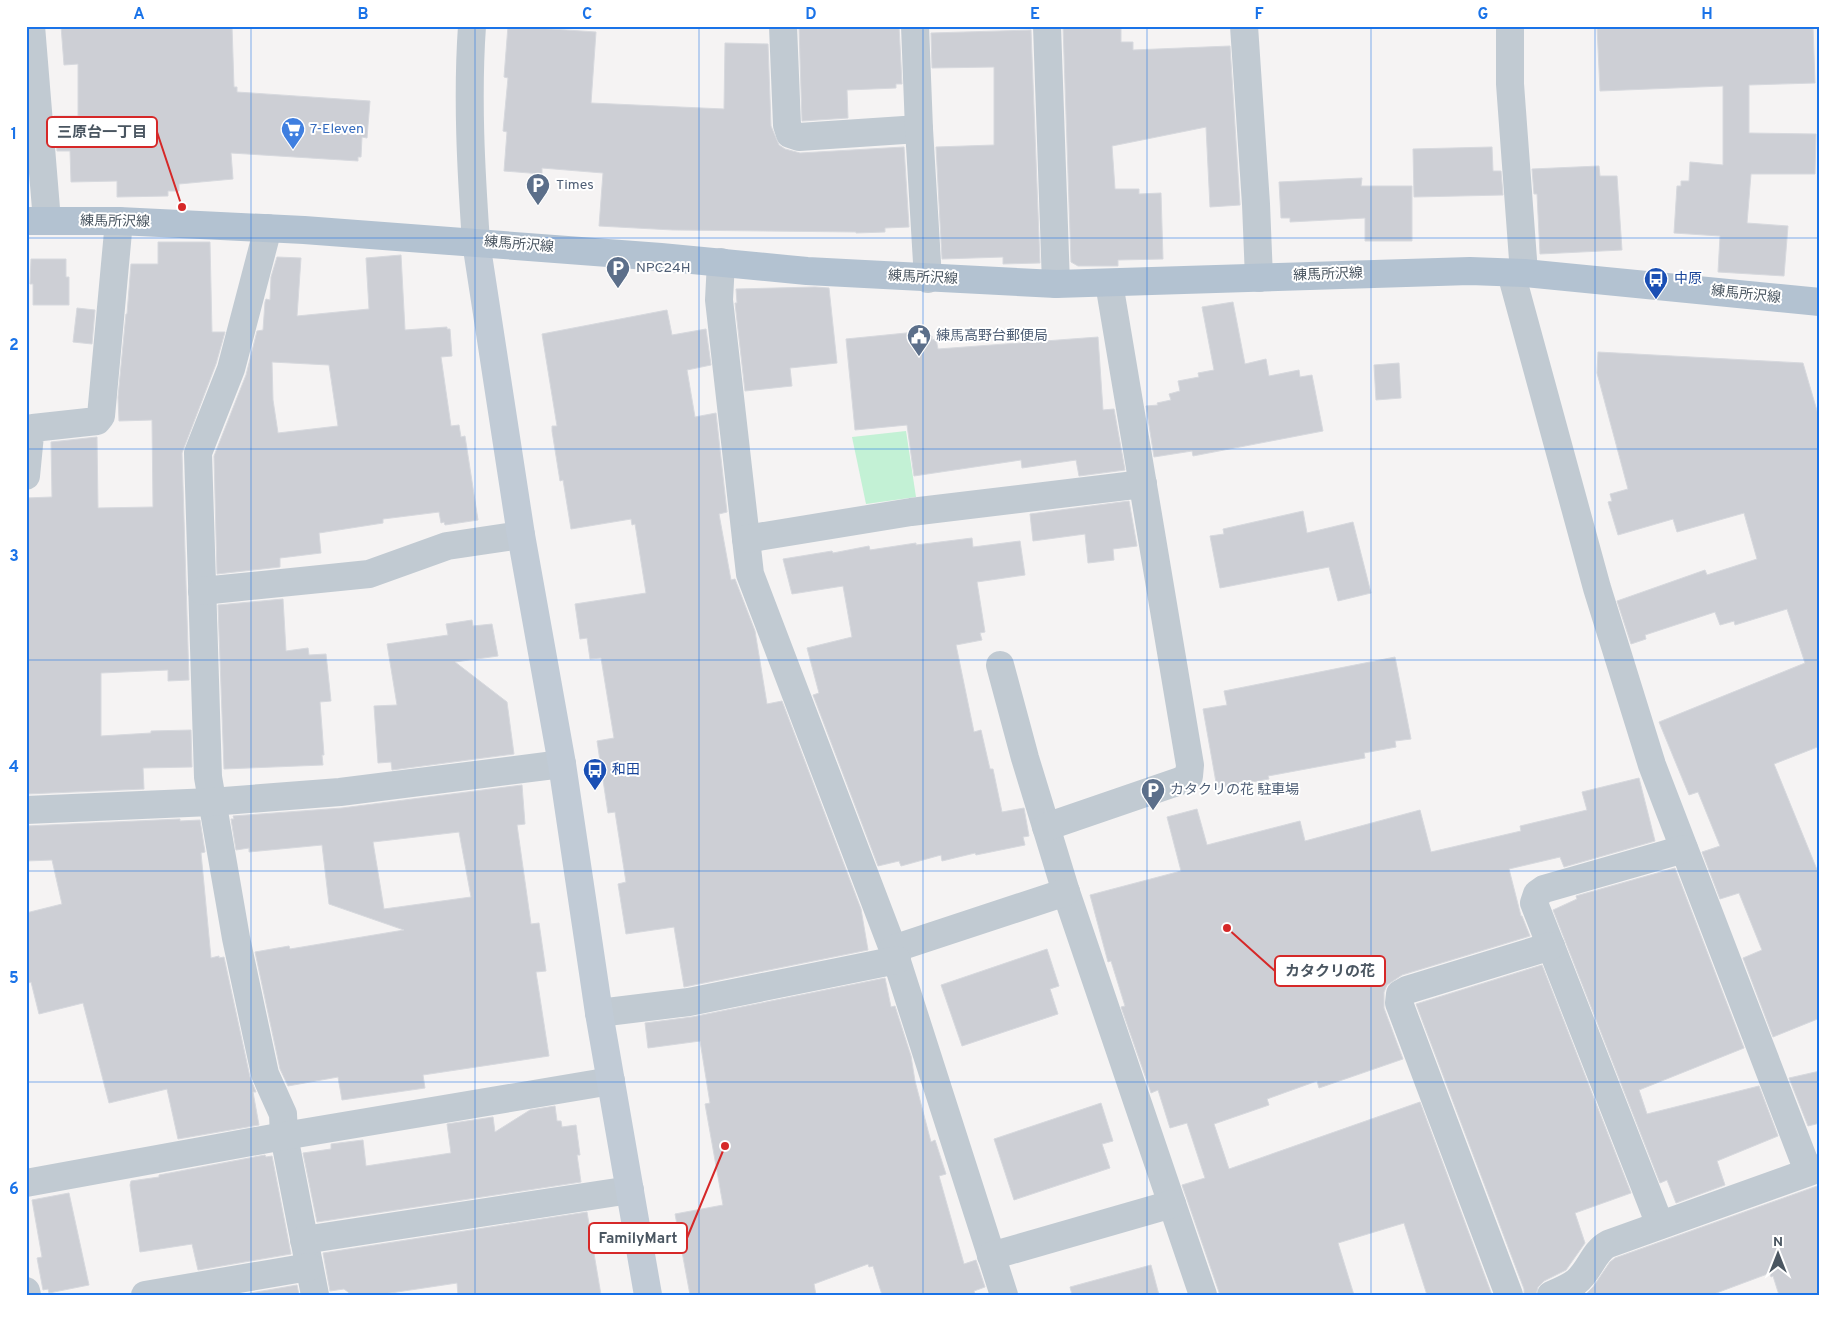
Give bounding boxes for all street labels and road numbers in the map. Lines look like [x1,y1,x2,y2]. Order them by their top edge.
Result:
street label: 練馬所沢線 [80,213,150,231]
street label: 練馬所沢線 [483,233,555,257]
street label: 練馬所沢線 [1293,265,1363,285]
street label: 練馬所沢線 [888,268,958,288]
street label: 練馬所沢線 [1710,283,1782,307]

